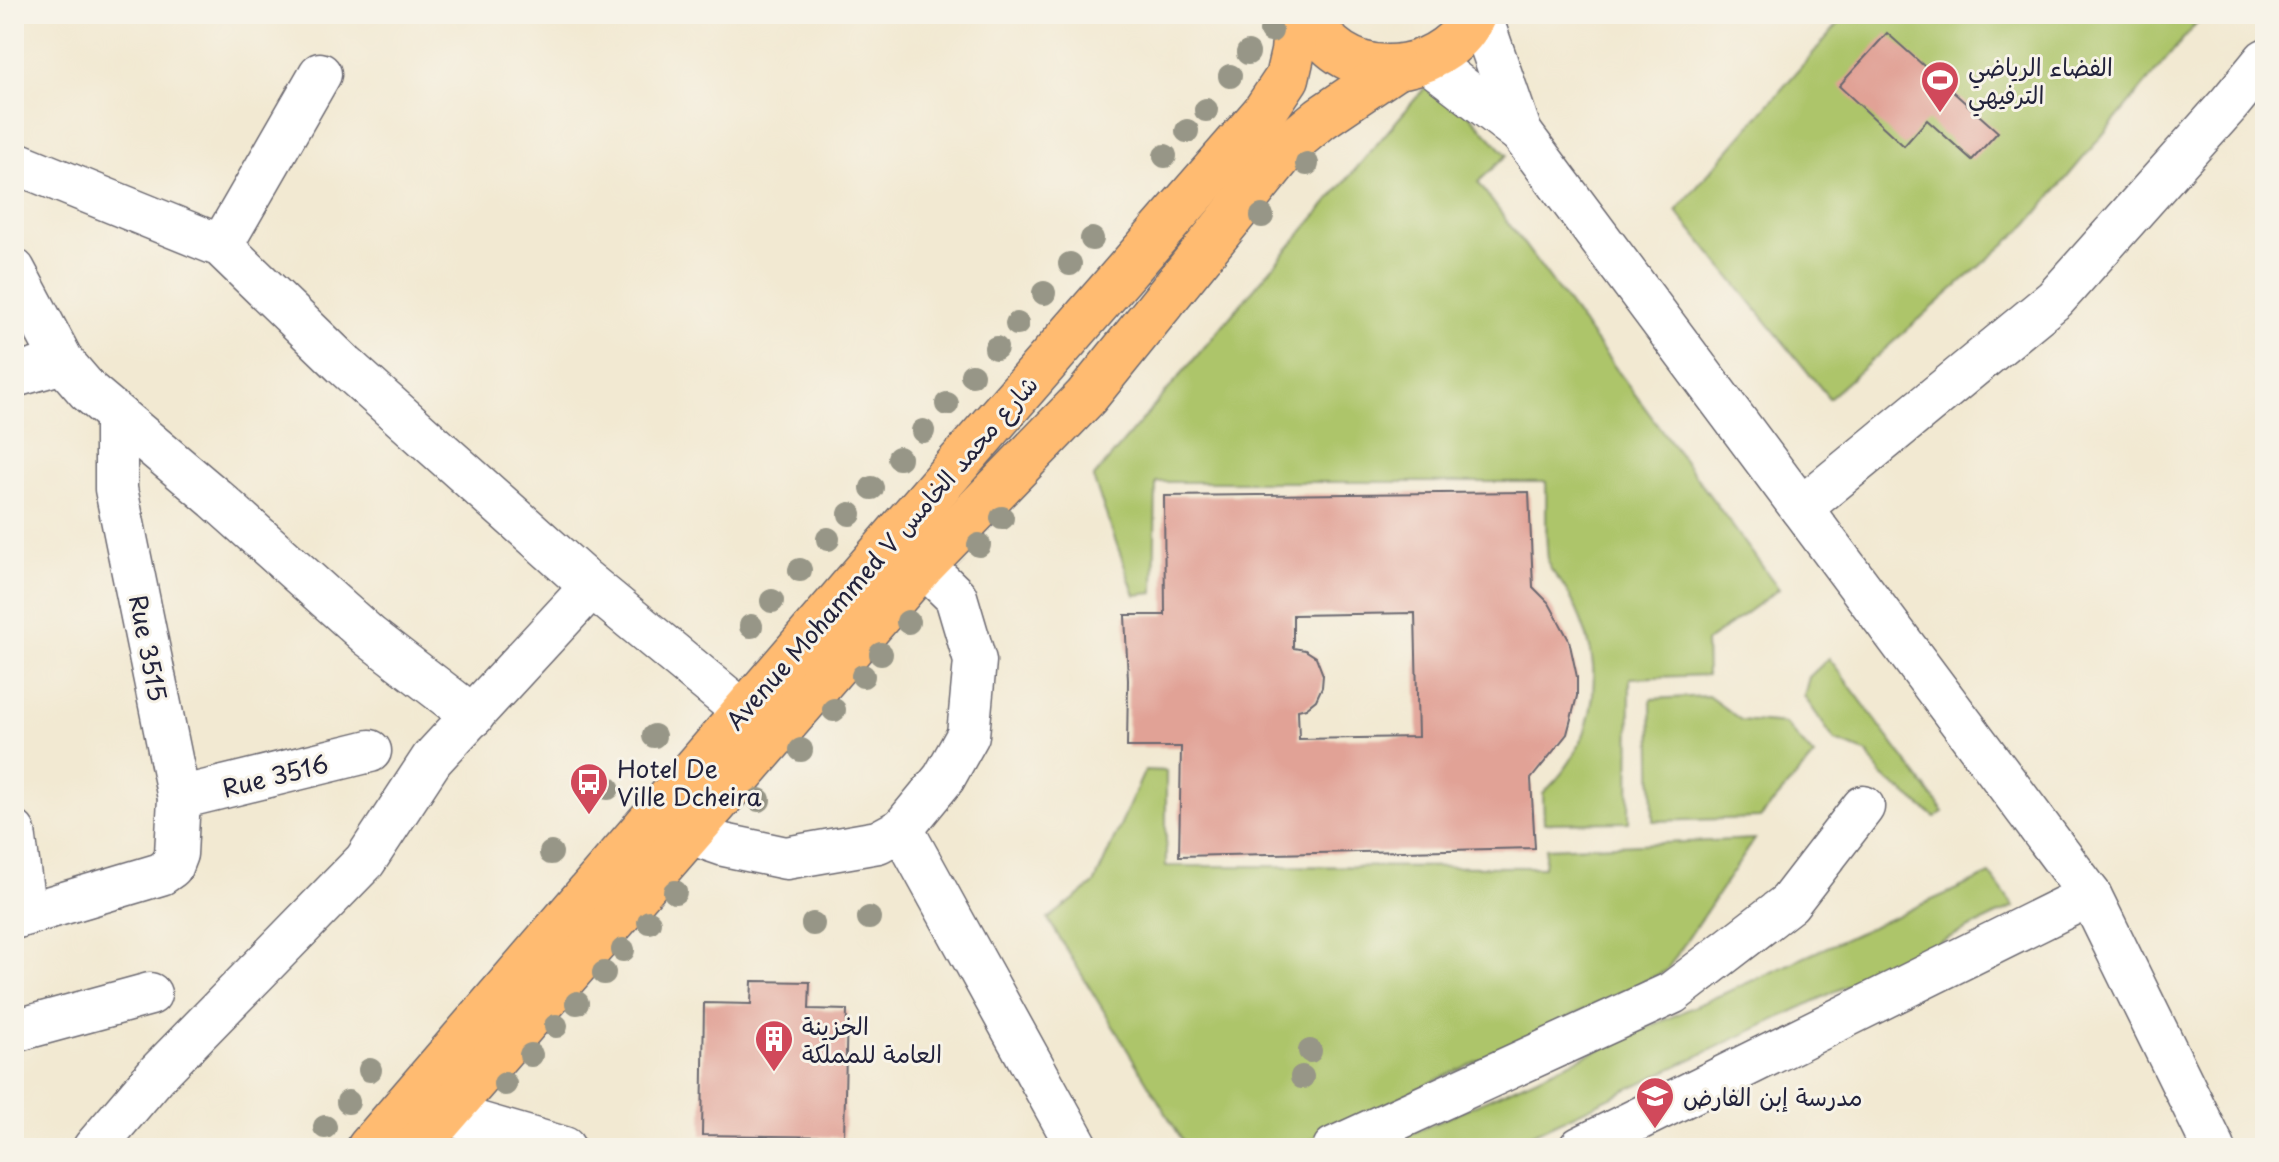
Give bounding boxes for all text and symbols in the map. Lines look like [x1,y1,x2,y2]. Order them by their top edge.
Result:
place label: الفضاء الرياضي الترفيهي [1968,48,2113,117]
sports icon: الفضاء الرياضي الترفيهي [1919,59,1961,114]
street label: Avenue Mohammed V شارع محمد الخامس [717,367,1046,738]
street label: Rue 3515 [121,592,177,704]
street label: Rue 3516 [218,744,332,806]
place label: Hotel De Ville Dcheira [617,750,762,814]
bus stop icon: Hotel De Ville Dcheira [568,761,610,816]
place label: الخزينة العامة للمملكة [802,1007,942,1071]
building icon: الخزينة العامة للمملكة [753,1018,795,1073]
school or university icon: مدرسة إبن الفارض [1634,1075,1676,1130]
place label: مدرسة إبن الفارض [1683,1078,1863,1114]

